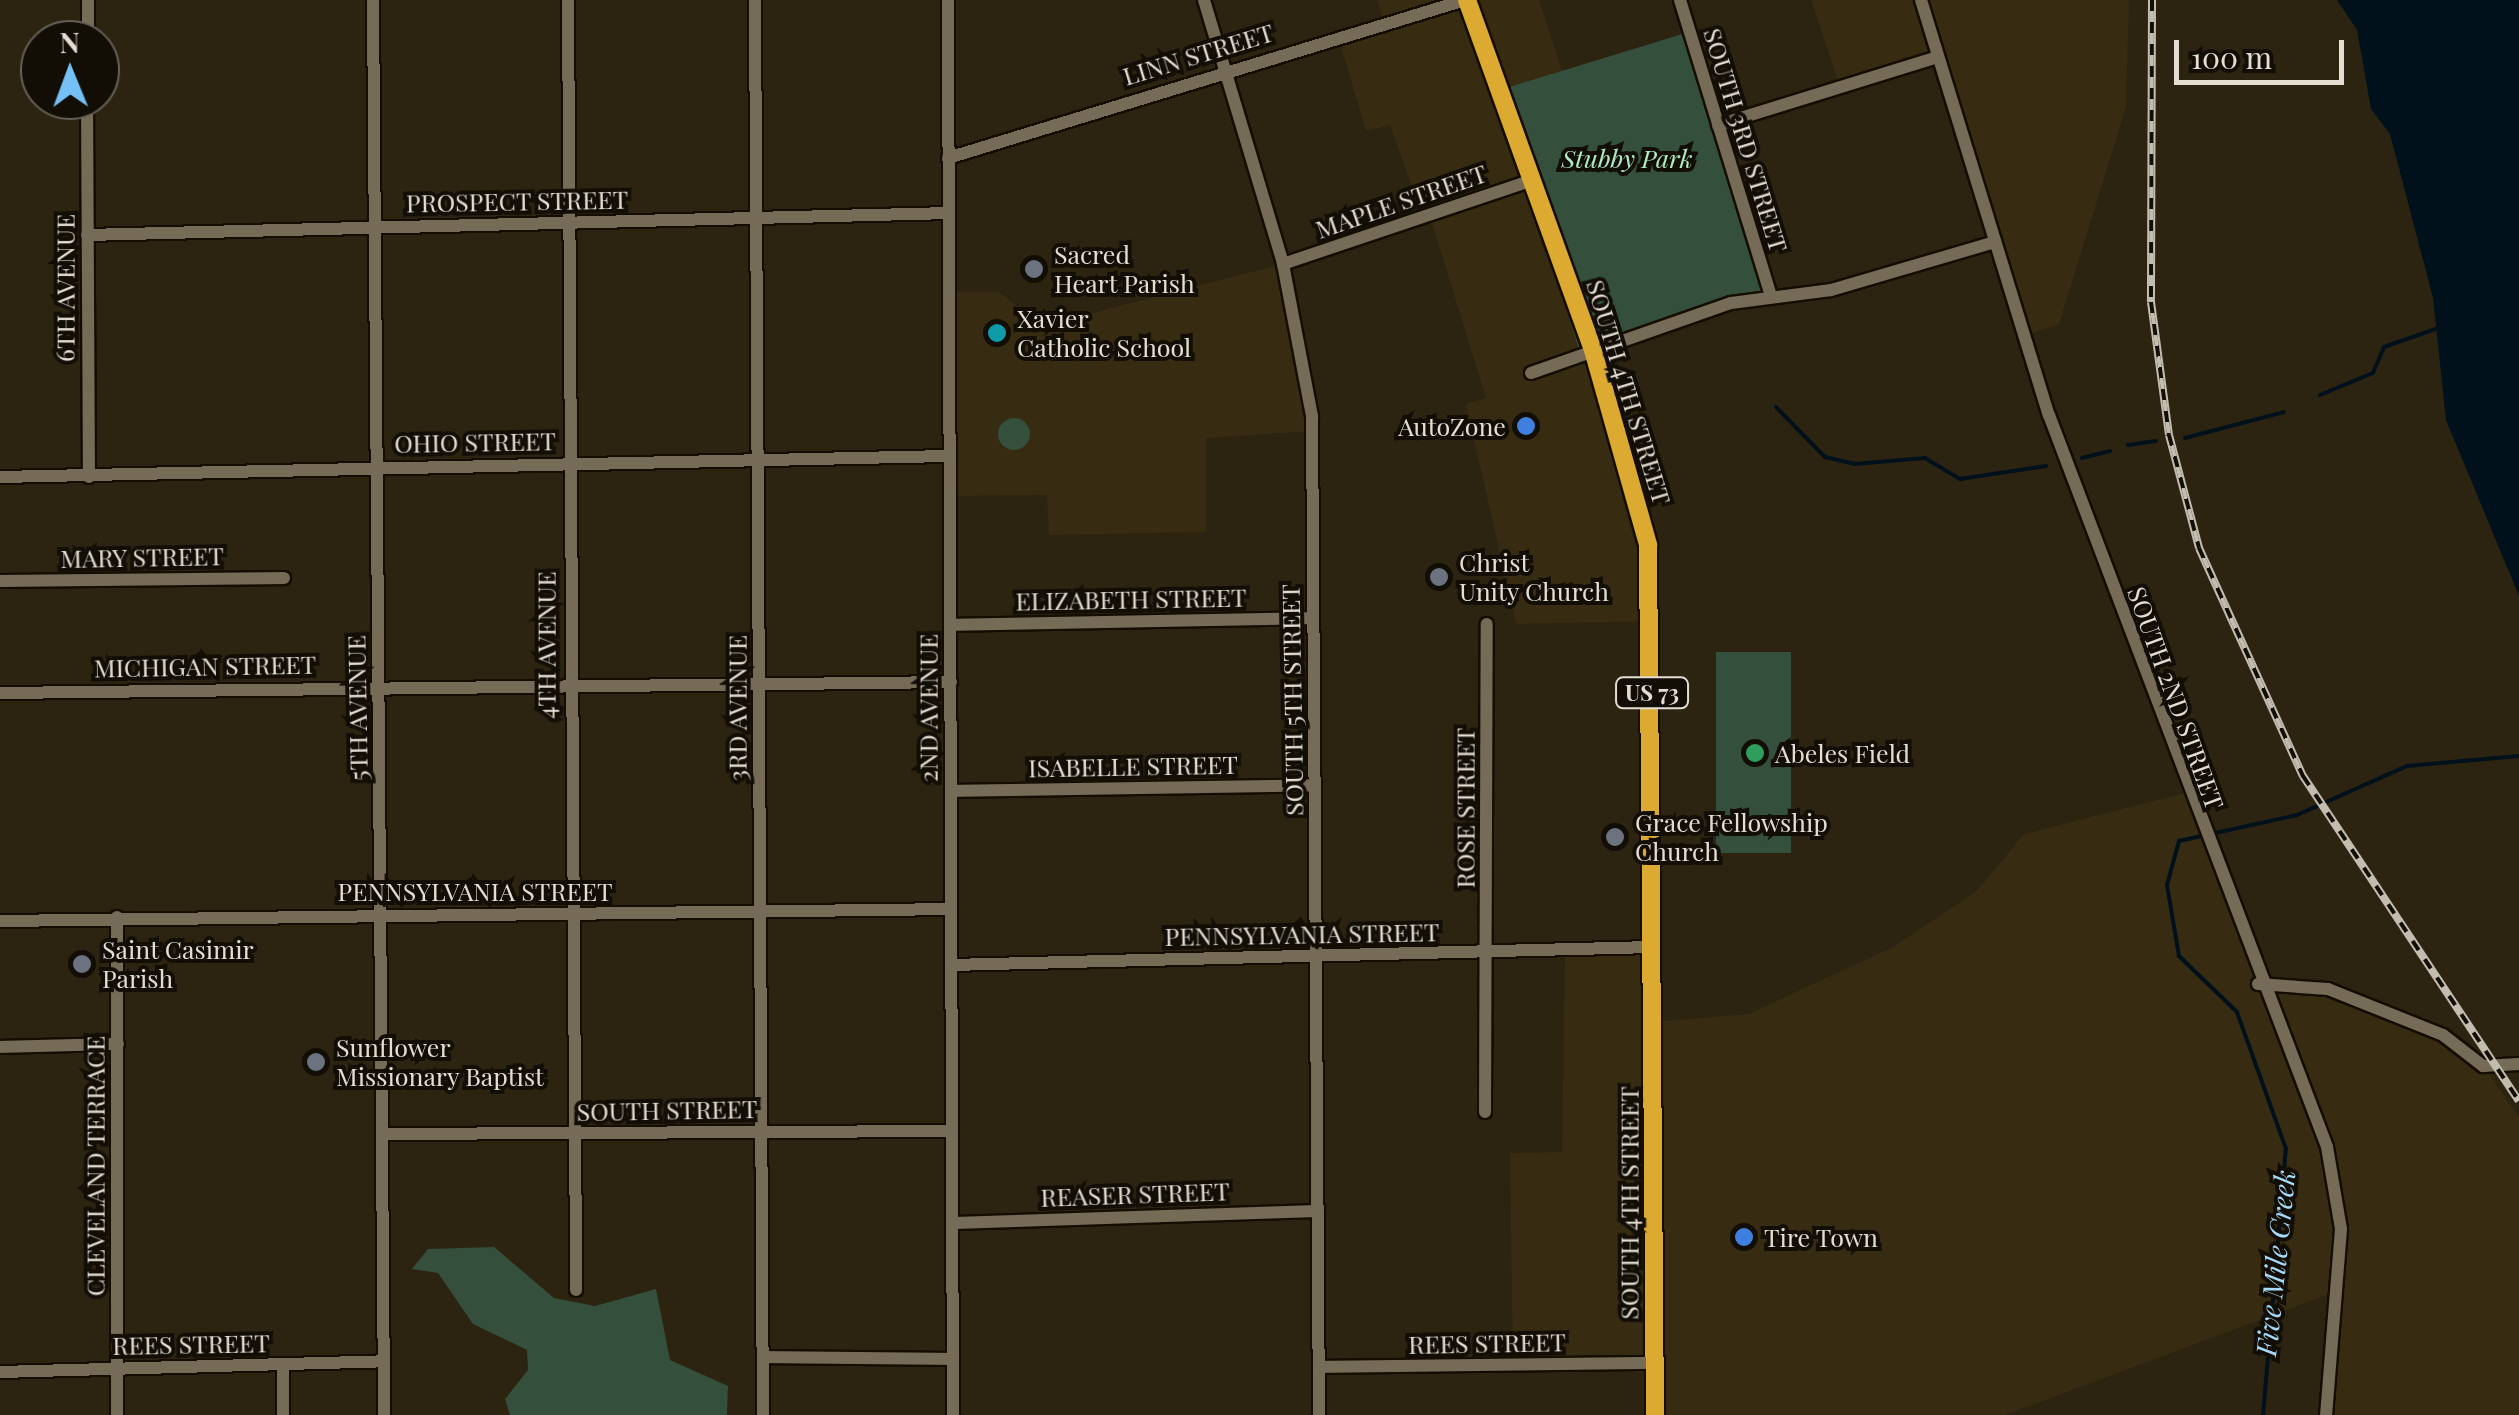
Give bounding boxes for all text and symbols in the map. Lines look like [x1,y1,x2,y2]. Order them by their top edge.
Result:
street label: LINN STREET [1119,17,1277,91]
north arrow [20,20,120,120]
scale bar [2179,20,2349,82]
text: N [59,23,80,60]
street label: SOUTH 3RD STREET [1698,24,1794,256]
text: 100 m [2191,37,2272,77]
park label: Stubby Park [1561,143,1693,173]
street label: MAPLE STREET [1311,158,1491,244]
street label: PROSPECT STREET [405,184,629,218]
street label: 6TH AVENUE [50,214,80,362]
place label: Sacred Heart Parish [1054,240,1195,299]
marker: Sacred Heart Parish [1023,258,1045,280]
street label: SOUTH 4TH STREET [1580,276,1678,508]
place label: Xavier Catholic School [1017,304,1191,363]
marker: Xavier Catholic School [986,322,1008,344]
place label: AutoZone [1398,411,1506,441]
marker: AutoZone [1515,415,1537,437]
street label: OHIO STREET [394,426,556,458]
street label: MARY STREET [60,541,224,573]
place label: Christ Unity Church [1459,548,1609,607]
marker: Christ Unity Church [1428,566,1450,588]
street label: 4TH AVENUE [531,571,561,719]
street label: ELIZABETH STREET [1015,582,1247,616]
street label: SOUTH 2ND STREET [2122,583,2230,813]
street label: SOUTH 5TH STREET [1275,584,1309,816]
street label: 2ND AVENUE [913,633,943,783]
street label: 3RD AVENUE [722,634,752,782]
street label: 5TH AVENUE [341,635,373,781]
street label: MICHIGAN STREET [94,649,316,683]
road number: US 73 [1614,676,1690,710]
street label: ROSE STREET [1450,728,1480,888]
place label: Abeles Field [1775,738,1910,768]
marker: Abeles Field [1744,742,1766,764]
street label: ISABELLE STREET [1028,749,1238,783]
place label: Grace Fellowship Church [1635,808,1828,867]
marker: Grace Fellowship Church [1604,826,1626,848]
street label: PENNSYLVANIA STREET [338,876,612,906]
street label: PENNSYLVANIA STREET [1164,917,1440,951]
place label: Saint Casimir Parish [102,935,254,994]
marker: Saint Casimir Parish [71,953,93,975]
place label: Sunflower Missionary Baptist [336,1033,545,1092]
street label: CLEVELAND TERRACE [80,1035,110,1297]
marker: Sunflower Missionary Baptist [305,1051,327,1073]
street label: SOUTH 4TH STREET [1614,1086,1644,1320]
street label: SOUTH STREET [576,1093,758,1127]
water label: Five Mile Creek [2249,1168,2301,1358]
street label: REASER STREET [1040,1176,1230,1212]
place label: Tire Town [1764,1222,1878,1252]
marker: Tire Town [1733,1226,1755,1248]
street label: REES STREET [1408,1327,1566,1359]
street label: REES STREET [112,1328,270,1360]

